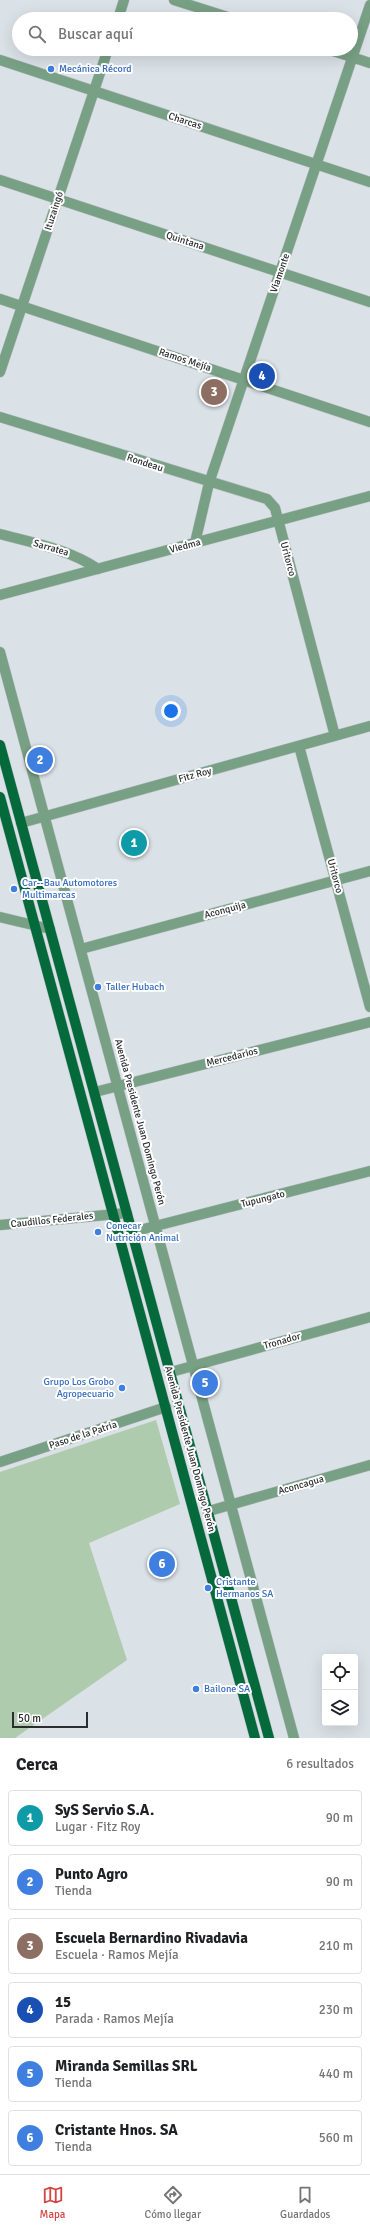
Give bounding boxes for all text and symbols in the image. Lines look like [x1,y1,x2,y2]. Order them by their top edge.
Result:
search box [12,12,358,56]
icon: search [26,23,48,45]
text: Buscar aquí [58,25,133,43]
place label: Mecánica Récord [59,63,132,75]
marker: Mecánica Récord [46,64,56,74]
street label: Charcas [167,110,204,132]
street label: Ituzaingó [42,190,66,232]
street label: Quintana [164,229,206,253]
street label: Viamonte [268,252,292,294]
street label: Ramos Mejía [157,346,213,374]
pin: 4 [249,361,275,391]
pin: 3 [201,377,227,407]
street label: Rondeau [125,452,165,474]
street label: Viedma [168,536,202,556]
street label: Sarratea [32,537,70,559]
street label: Uritorco [278,540,298,578]
your location [161,701,181,721]
pin: 2 [27,745,53,775]
street label: Fitz Roy [177,765,213,785]
pin: 1 [121,828,147,858]
street label: Uritorco [325,857,345,895]
place label: Car--Bau Automotores Multimarcas [22,877,118,901]
marker: Car--Bau Automotores Multimarcas [9,884,19,894]
street label: Aconquija [203,899,247,921]
place label: Taller Hubach [106,981,165,993]
marker: Taller Hubach [93,982,103,992]
street label: Avenida Presidente Juan Domingo Perón [112,1038,168,1206]
street label: Mercedarios [205,1045,260,1069]
street label: Tupungato [240,1188,286,1210]
street label: Caudillos Federales [10,1210,95,1230]
place label: Conecar Nutrición Animal [106,1220,179,1244]
marker: Conecar Nutrición Animal [93,1227,103,1237]
street label: Tronador [262,1330,302,1352]
street label: Avenida Presidente Juan Domingo Perón [162,1365,218,1533]
pin: 5 [192,1368,218,1398]
place label: Grupo Los Grobo Agropecuario [43,1376,114,1400]
marker: Grupo Los Grobo Agropecuario [117,1383,127,1393]
street label: Paso de la Patria [48,1418,118,1452]
street label: Aconcagua [277,1473,325,1497]
pin: 6 [149,1549,175,1579]
place label: Cristante Hermanos SA [216,1576,273,1600]
marker: Cristante Hermanos SA [203,1583,213,1593]
map controls [322,1654,358,1726]
button: locate [322,1654,358,1690]
place label: Bailone SA [204,1683,250,1695]
marker: Bailone SA [191,1684,201,1694]
button: layers [322,1690,358,1726]
scale bar [12,1710,88,1729]
text: 50 m [18,1712,41,1725]
text: Cerca [16,1754,58,1775]
text: 6 resultados [286,1756,354,1772]
text: SyS Servio S.A. [55,1801,154,1819]
text: 1 [26,1810,34,1826]
text: 90 m [326,1810,353,1826]
text: Lugar · Fitz Roy [55,1819,140,1835]
text: Punto Agro [55,1865,128,1883]
text: 2 [26,1874,34,1890]
text: 90 m [326,1874,353,1890]
text: Tienda [55,1883,92,1899]
text: Escuela Bernardino Rivadavia [55,1929,248,1947]
text: 3 [26,1938,34,1954]
text: 210 m [319,1938,353,1954]
text: Escuela · Ramos Mejía [55,1947,179,1963]
text: 15 [55,1993,71,2011]
text: 4 [26,2002,34,2018]
text: 230 m [319,2002,353,2018]
text: Parada · Ramos Mejía [55,2011,174,2027]
text: Miranda Semillas SRL [55,2057,198,2075]
text: 5 [26,2066,34,2082]
text: 440 m [319,2066,353,2082]
text: Tienda [55,2075,92,2091]
text: Cristante Hnos. SA [55,2121,178,2139]
text: 6 [26,2130,34,2146]
text: 560 m [319,2130,353,2146]
text: Tienda [55,2139,92,2155]
tab: Mapa [40,2184,65,2221]
tab: Cómo llegar [145,2184,201,2221]
tab: Guardados [280,2184,330,2221]

